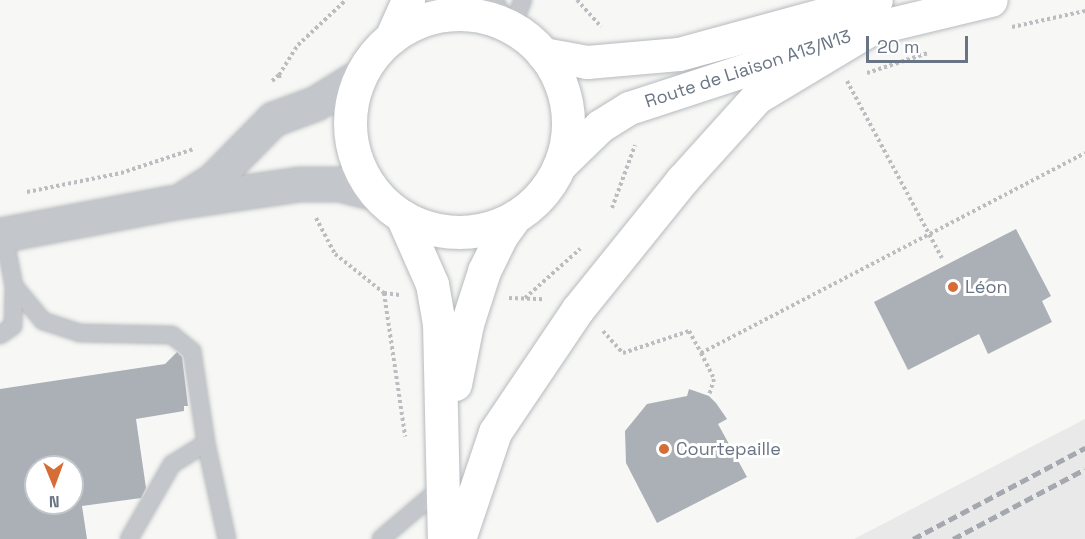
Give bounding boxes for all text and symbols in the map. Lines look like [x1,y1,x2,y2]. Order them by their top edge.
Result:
scale bar [869,24,971,62]
street label: Route de Liaison A13/N13 [642,25,854,113]
text: 20 m [877,35,920,58]
place label: Léon [965,276,1008,298]
marker: Léon [946,280,960,294]
place label: Courtepaille [676,438,781,460]
marker: Courtepaille [657,442,671,456]
north arrow [24,455,84,515]
text: N [49,491,60,512]

